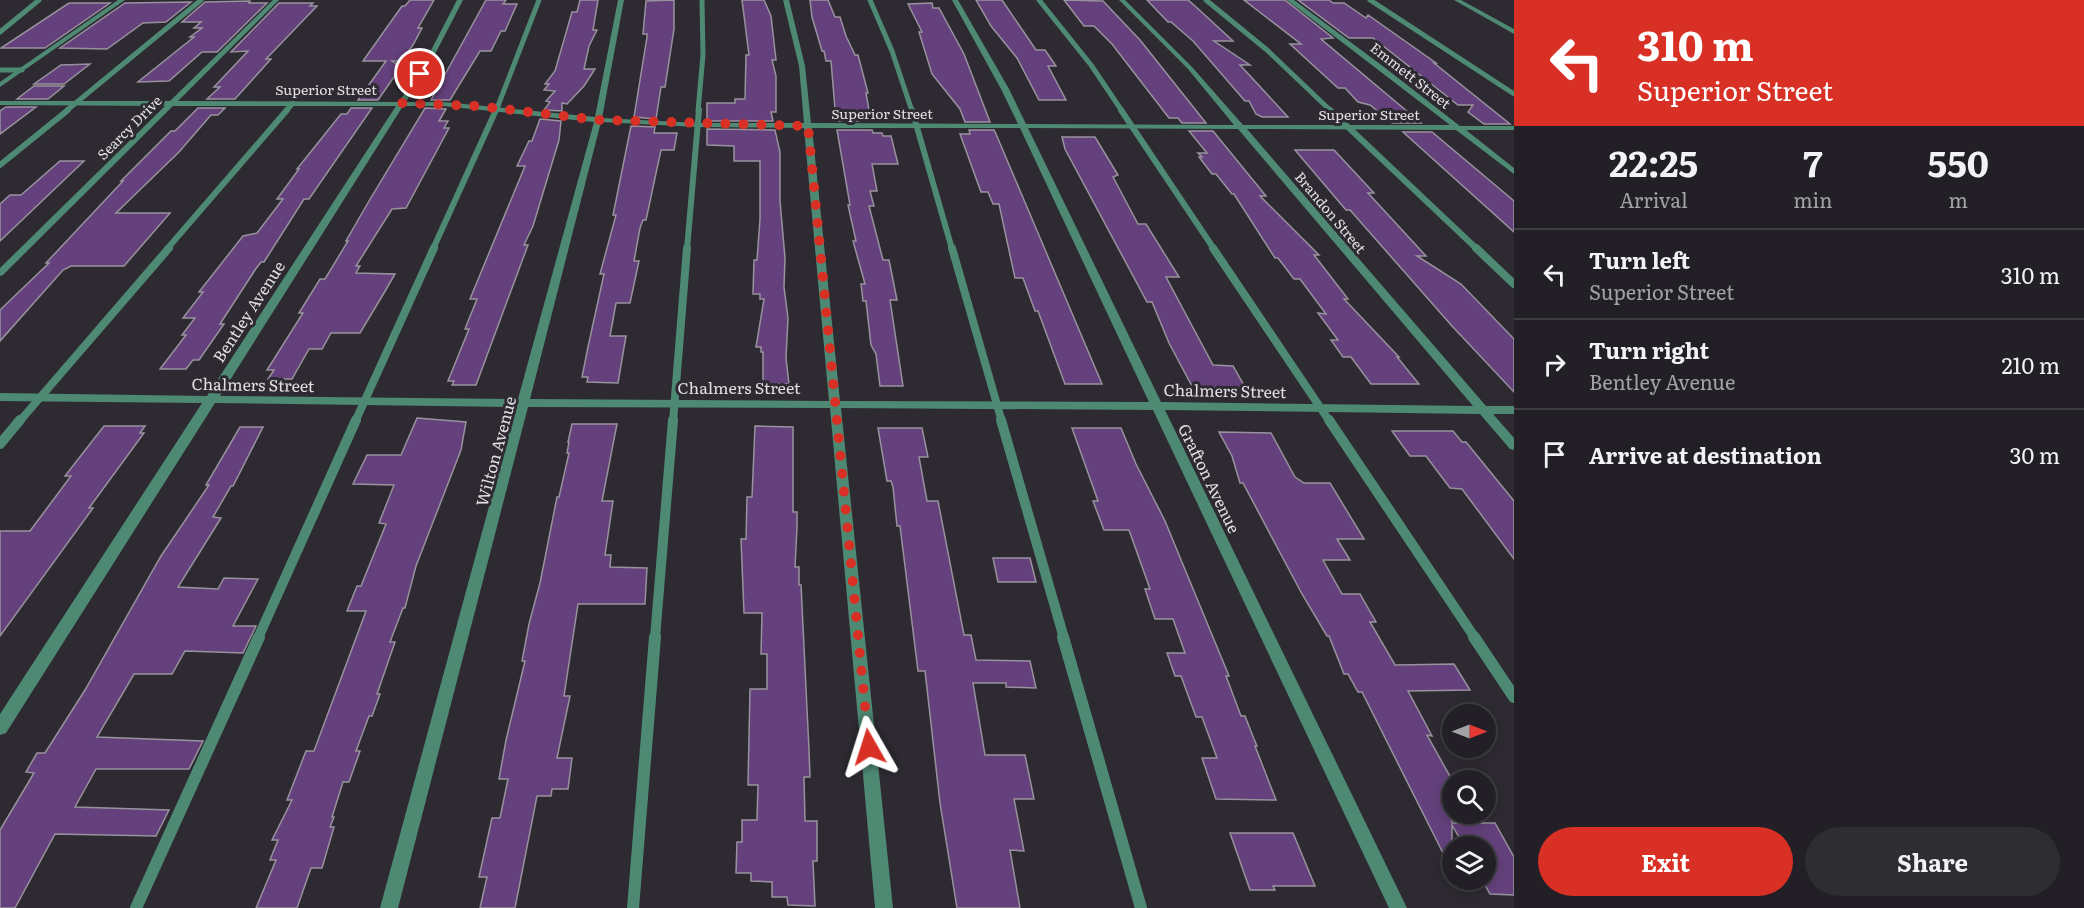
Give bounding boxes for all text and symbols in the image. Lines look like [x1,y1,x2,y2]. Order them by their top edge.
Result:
text: 310 m [1637,12,1754,74]
icon: left [1538,24,1616,102]
street label: Emmett Street [1367,37,1456,113]
pin [394,48,445,99]
icon: arrive [403,57,436,90]
text: Superior Street [1637,69,1833,109]
street label: Superior Street [275,79,377,99]
street label: Searcy Drive [92,90,166,164]
street label: Superior Street [831,103,933,123]
street label: Superior Street [1318,104,1420,124]
text: 22:25 [1609,135,1698,188]
text: 7 [1803,135,1823,188]
text: 550 [1928,135,1989,188]
street label: Brandon Street [1291,167,1371,257]
text: Arrival [1619,184,1688,214]
text: min [1793,184,1833,214]
text: m [1949,184,1968,214]
text: Turn left [1589,243,1690,276]
street label: Bentley Avenue [206,255,290,367]
icon: left [1538,258,1571,291]
text: 310 m [2001,258,2060,291]
text: Superior Street [1589,276,1734,306]
text: Turn right [1589,333,1709,366]
icon: right [1538,348,1571,381]
text: 210 m [2001,348,2060,381]
text: Bentley Avenue [1589,366,1735,396]
street label: Chalmers Street [191,371,315,397]
street label: Chalmers Street [678,375,801,399]
street label: Chalmers Street [1163,377,1287,403]
street label: Wilton Avenue [469,393,521,509]
street label: Grafton Avenue [1173,419,1247,537]
icon: arrive [1538,438,1571,471]
text: Arrive at destination [1589,438,1822,471]
text: 30 m [2010,438,2060,471]
north arrow [1442,704,1496,758]
map controls [1442,704,1496,890]
position arrow [837,715,901,779]
button: search [1442,770,1496,824]
button: Exit [1538,827,1793,896]
button: Share [1805,827,2060,896]
button: layers [1442,836,1496,890]

